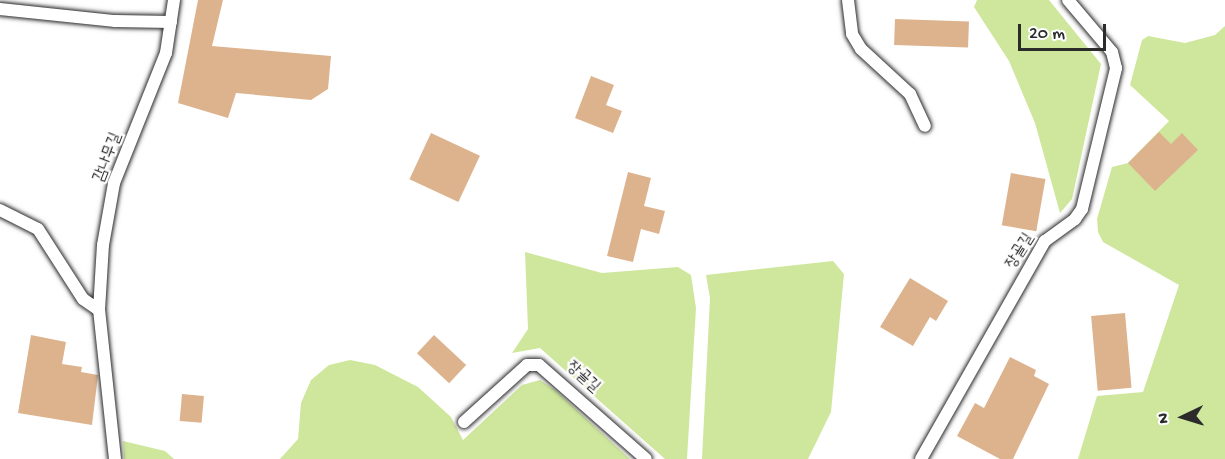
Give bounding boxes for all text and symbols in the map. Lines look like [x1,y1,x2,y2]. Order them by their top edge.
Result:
scale bar [1021,12,1110,50]
text: 20 m [1029,24,1065,45]
street label: 감나무길 [91,131,127,185]
street label: 장골길 [1003,231,1039,273]
street label: 장골길 [561,358,603,398]
north arrow [1153,387,1213,447]
text: N [1155,412,1174,424]

